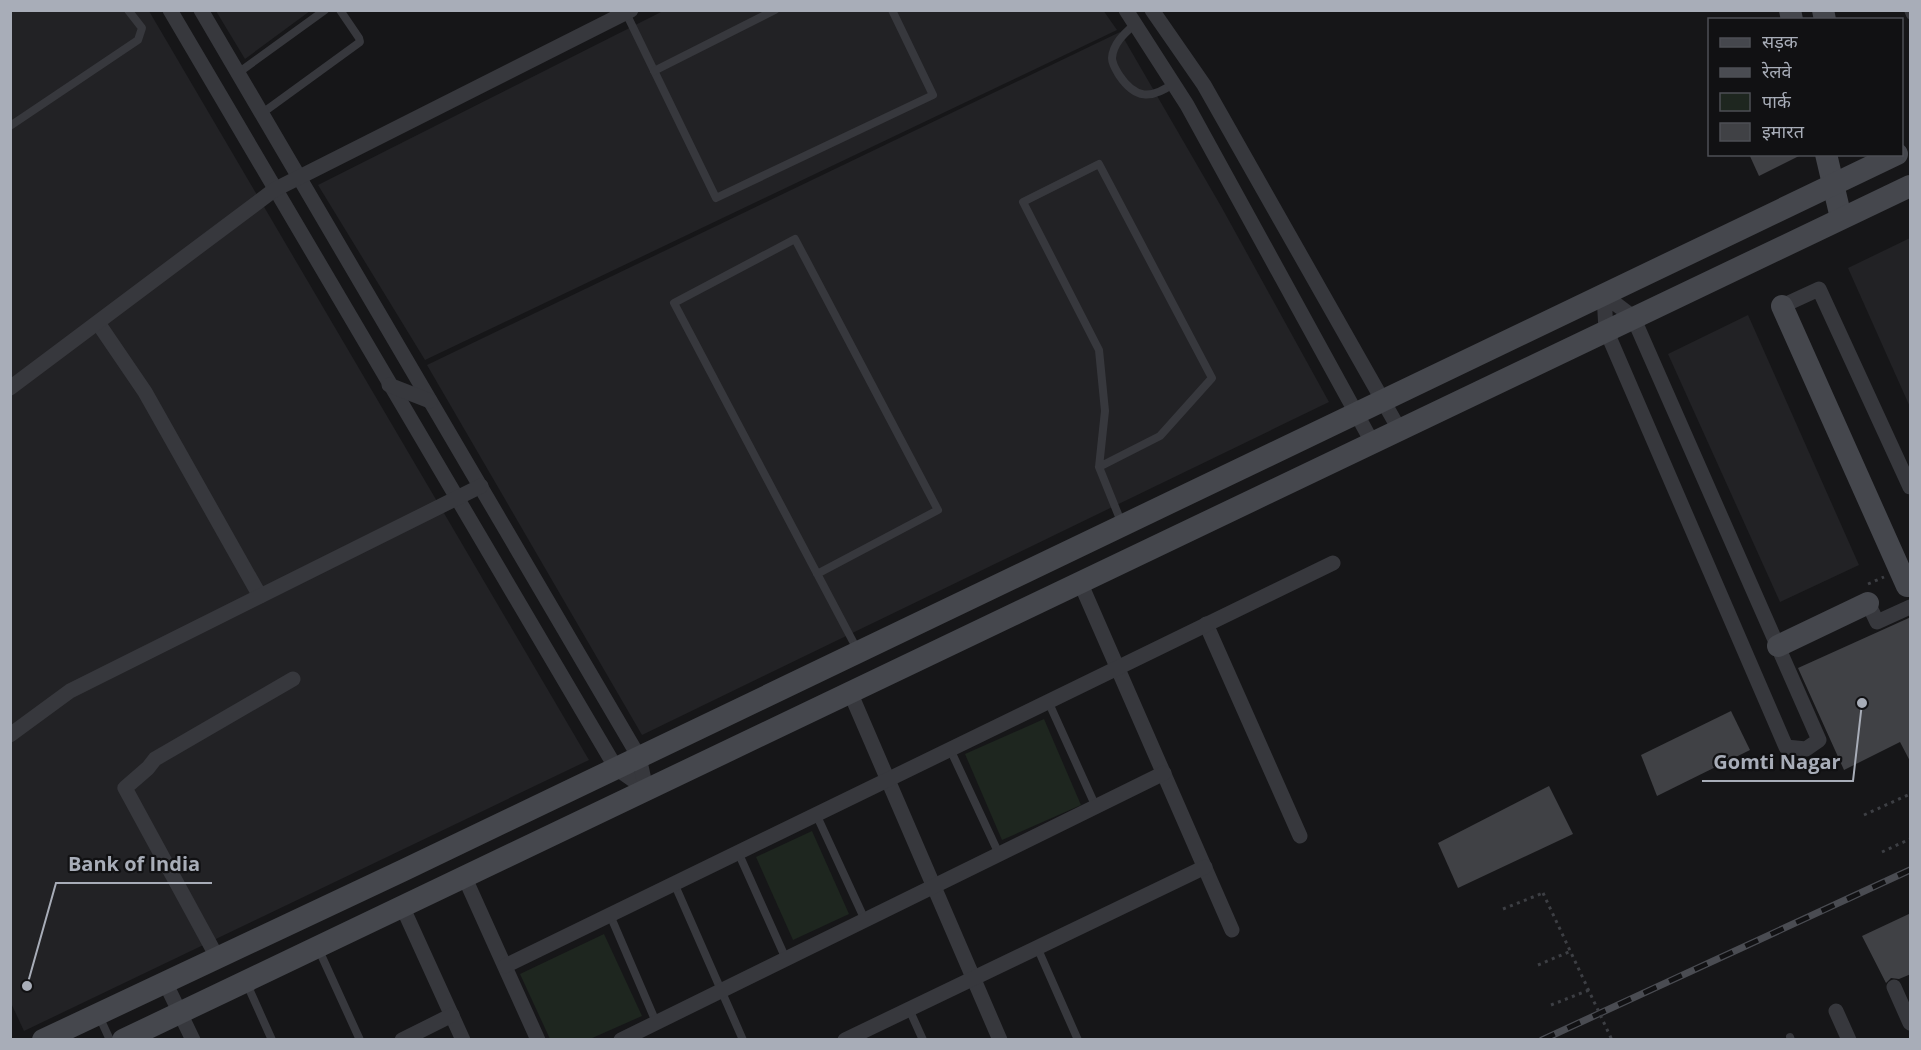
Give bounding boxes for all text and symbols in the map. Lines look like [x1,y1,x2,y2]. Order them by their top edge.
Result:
legend [1708,18,1903,156]
text: सड़क [1762,29,1799,53]
text: रेलवे [1761,59,1793,83]
text: पार्क [1762,89,1792,113]
text: इमारत [1762,119,1805,143]
callout: Gomti Nagar [1702,743,1853,781]
text: Gomti Nagar [1713,748,1841,775]
callout: Bank of India [56,845,212,883]
text: Bank of India [68,850,200,877]

